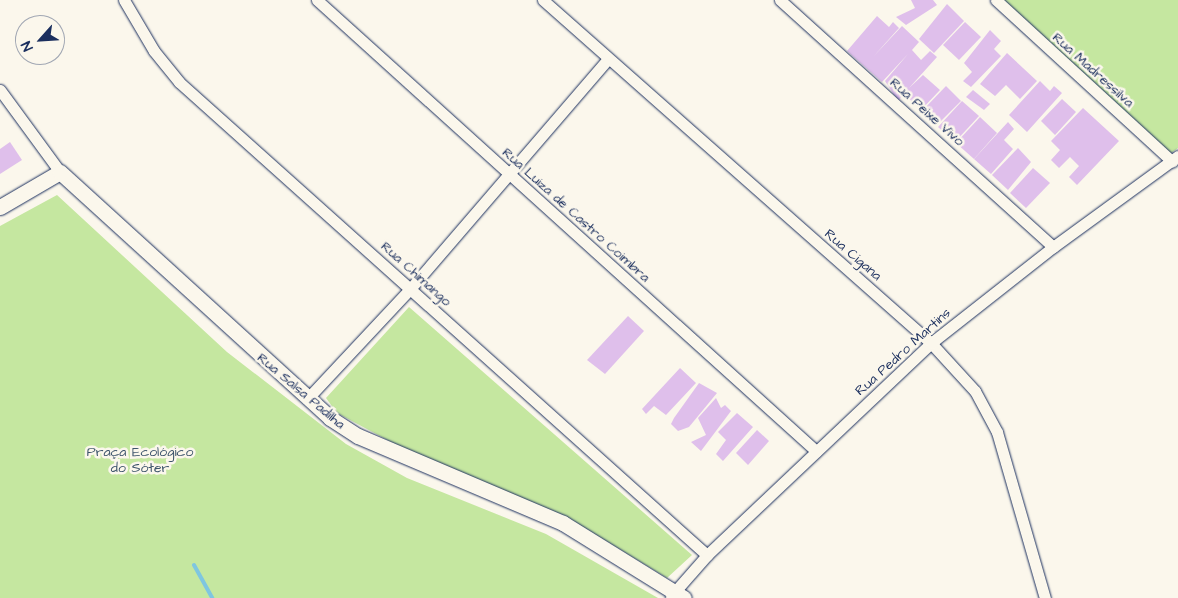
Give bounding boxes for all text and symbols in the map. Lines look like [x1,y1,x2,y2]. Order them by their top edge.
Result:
north arrow [15,15,65,65]
street label: Rua Madressilva [1049,29,1137,111]
text: N [17,38,38,54]
street label: Rua Peixe Vivo [886,74,968,150]
street label: Rua Luiza de Castro Coimbra [499,144,653,286]
street label: Rua Cigana [821,226,885,284]
street label: Rua Chimango [377,238,455,310]
street label: Rua Pedro Martins [852,305,954,399]
street label: Rua Salsa Padilha [254,349,348,433]
park label: Praça Ecológico do Sóter [87,444,193,477]

